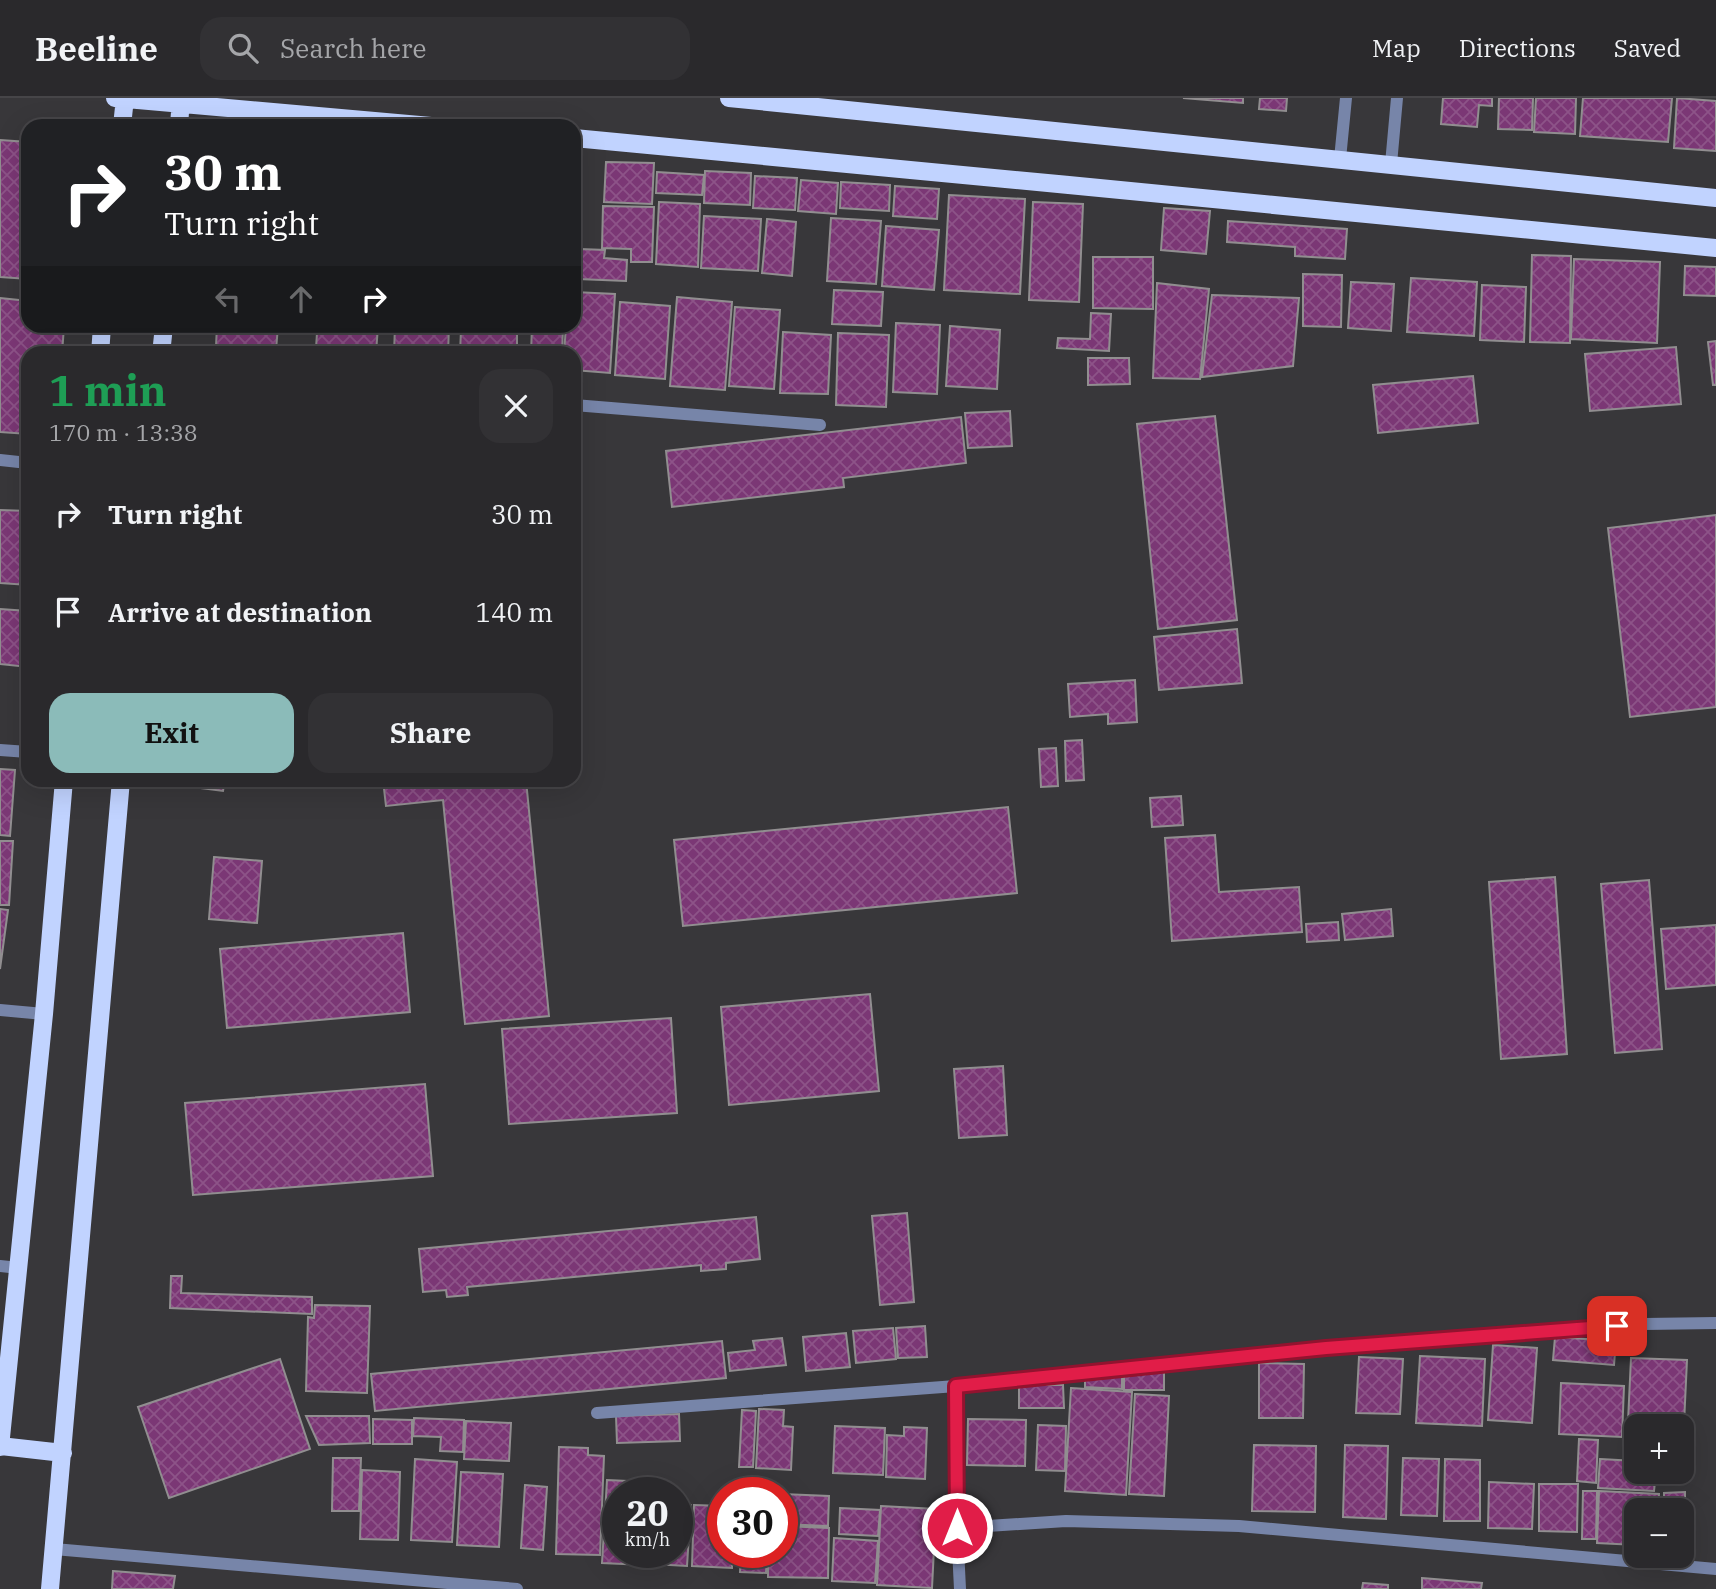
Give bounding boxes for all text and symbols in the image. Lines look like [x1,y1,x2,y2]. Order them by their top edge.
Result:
search box [200,17,690,80]
text: Beeline [35,27,158,70]
icon: search [224,29,262,67]
text: Search here [280,31,426,65]
text: Map [1372,32,1421,64]
text: Directions [1459,32,1576,64]
text: Saved [1614,32,1681,64]
text: 30 m [164,140,282,203]
icon: right [49,147,140,238]
text: Turn right [164,202,319,244]
icon: left [209,280,247,318]
icon: ahead [282,280,320,318]
icon: right [355,280,393,318]
text: 1 min [49,363,167,418]
button: close [479,369,553,443]
text: 170 m · 13:38 [49,417,198,447]
icon: right [49,495,87,533]
text: Turn right [108,497,242,531]
text: 30 m [491,497,553,531]
icon: arrive [49,593,87,631]
text: Arrive at destination [108,595,372,629]
text: 140 m [475,595,553,629]
button: Exit [49,693,294,773]
button: Share [308,693,553,773]
pin [1587,1296,1647,1356]
icon: arrive [1598,1307,1636,1345]
map controls [1624,1414,1694,1568]
button: + [1624,1414,1694,1484]
speed limit sign: 30 [707,1477,798,1568]
text: 20 [626,1490,669,1536]
position arrow [920,1491,994,1565]
button: − [1624,1498,1694,1568]
text: km/h [625,1528,670,1551]

